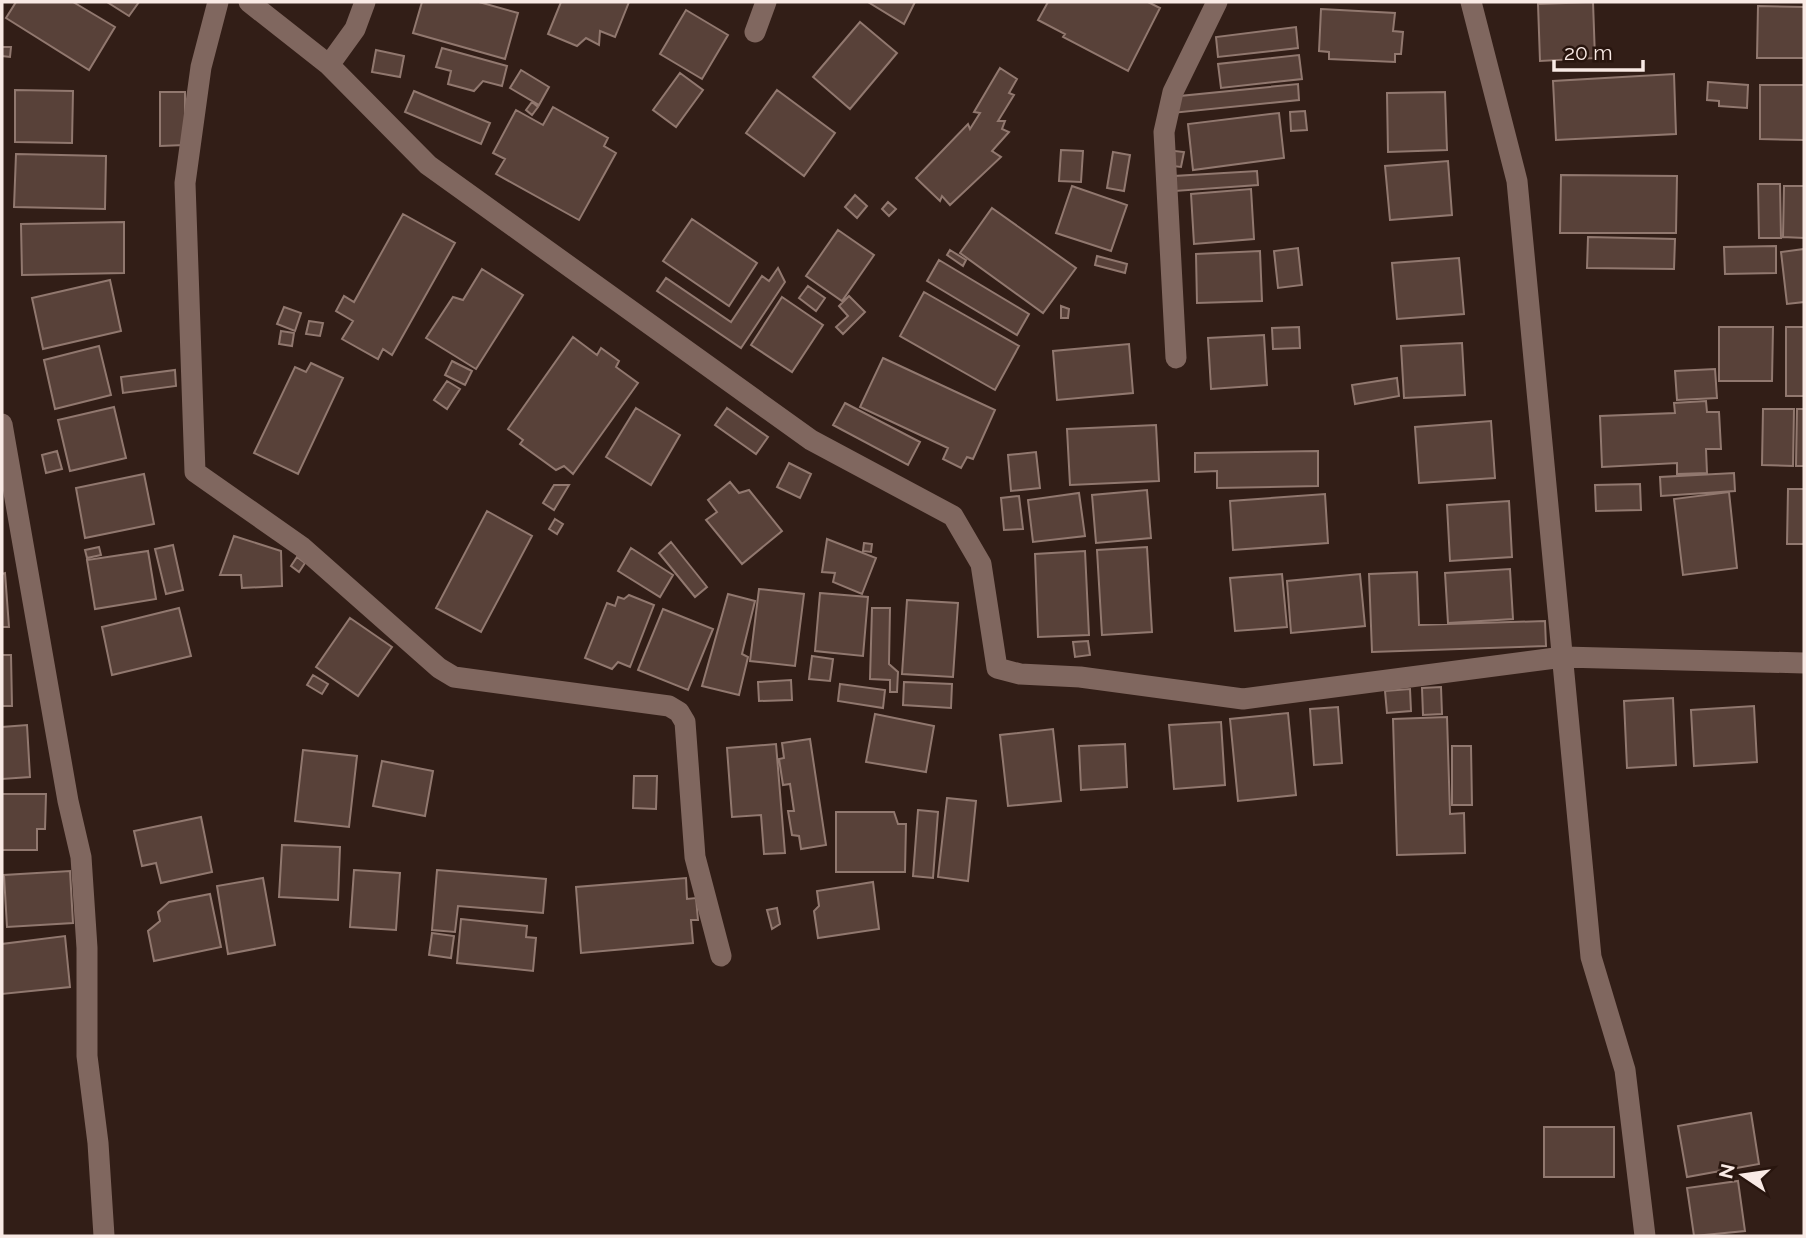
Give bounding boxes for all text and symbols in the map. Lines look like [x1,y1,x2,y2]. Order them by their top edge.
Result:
scale bar [1554,28,1643,72]
text: 20 m [1564,40,1612,65]
north arrow [1708,1140,1778,1210]
text: N [1714,1162,1739,1181]

